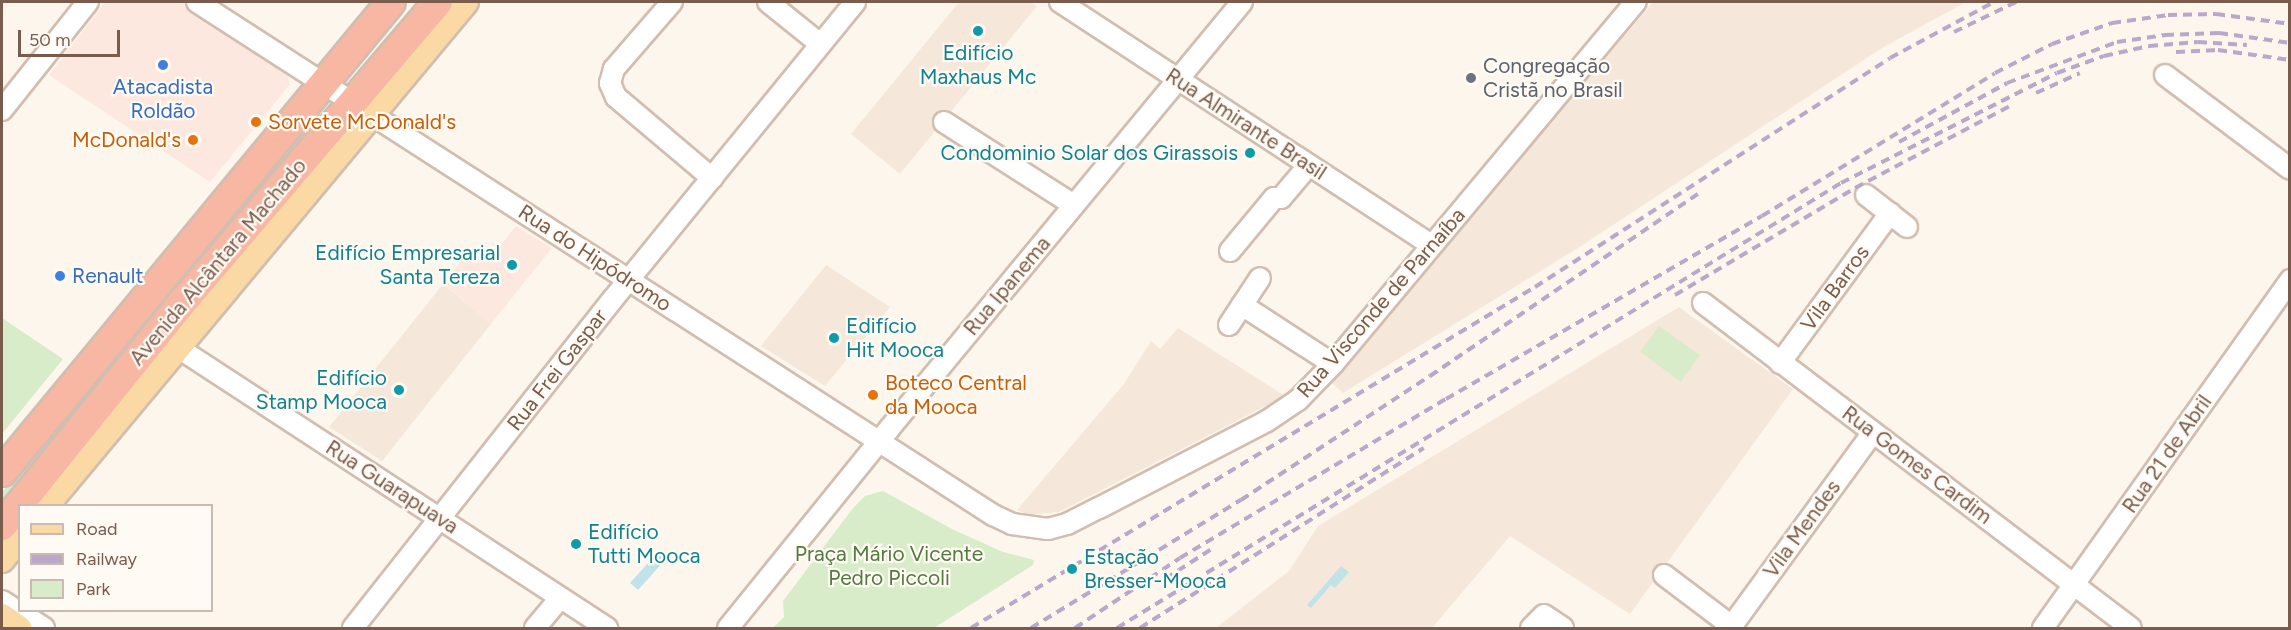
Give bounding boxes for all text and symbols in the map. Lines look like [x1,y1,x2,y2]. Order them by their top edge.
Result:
scale bar [21,18,123,56]
marker: Edifício Maxhaus Mc [971,24,985,38]
text: 50 m [29,29,71,51]
place label: Edifício Maxhaus Mc [920,40,1036,90]
place label: Congregação Cristã no Brasil [1483,53,1623,103]
marker: Atacadista Roldão [156,58,170,72]
street label: Rua Almirante Brasil [1161,63,1331,185]
marker: Congregação Cristã no Brasil [1464,71,1478,85]
place label: Atacadista Roldão [113,74,213,124]
place label: Sorvete McDonald's [268,109,456,135]
marker: Sorvete McDonald's [249,115,263,129]
place label: McDonald's [72,127,181,153]
marker: McDonald's [186,133,200,147]
place label: Condominio Solar dos Girassois [941,140,1238,166]
marker: Condominio Solar dos Girassois [1243,146,1257,160]
street label: Avenida Alcântara Machado [124,154,312,370]
street label: Rua do Hipódromo [514,199,676,317]
street label: Rua Visconde de Parnaíba [1292,203,1470,403]
street label: Rua Ipanema [958,231,1056,341]
place label: Edifício Empresarial Santa Tereza [315,240,500,290]
street label: Vila Barros [1796,240,1874,336]
marker: Edifício Empresarial Santa Tereza [505,258,519,272]
place label: Renault [72,263,143,289]
marker: Renault [53,269,67,283]
street label: Rua Frei Gaspar [502,304,612,436]
place label: Edifício Hit Mooca [846,313,944,363]
marker: Edifício Hit Mooca [827,331,841,345]
place label: Edifício Stamp Mooca [256,365,387,415]
place label: Boteco Central da Mooca [885,370,1027,420]
marker: Edifício Stamp Mooca [392,383,406,397]
marker: Boteco Central da Mooca [866,388,880,402]
street label: Rua 21 de Abril [2117,390,2217,518]
street label: Rua Gomes Cardim [1837,400,1997,530]
street label: Rua Guarapuava [321,435,463,539]
street label: Vila Mendes [1758,475,1846,583]
legend [18,504,213,612]
text: Road [76,518,117,540]
place label: Edifício Tutti Mooca [588,519,700,569]
marker: Edifício Tutti Mooca [569,537,583,551]
park label: Praça Mário Vicente Pedro Piccoli [795,541,983,591]
place label: Estação Bresser-Mooca [1084,544,1226,594]
text: Railway [76,548,137,570]
marker: Estação Bresser-Mooca [1065,562,1079,576]
text: Park [76,578,110,600]

